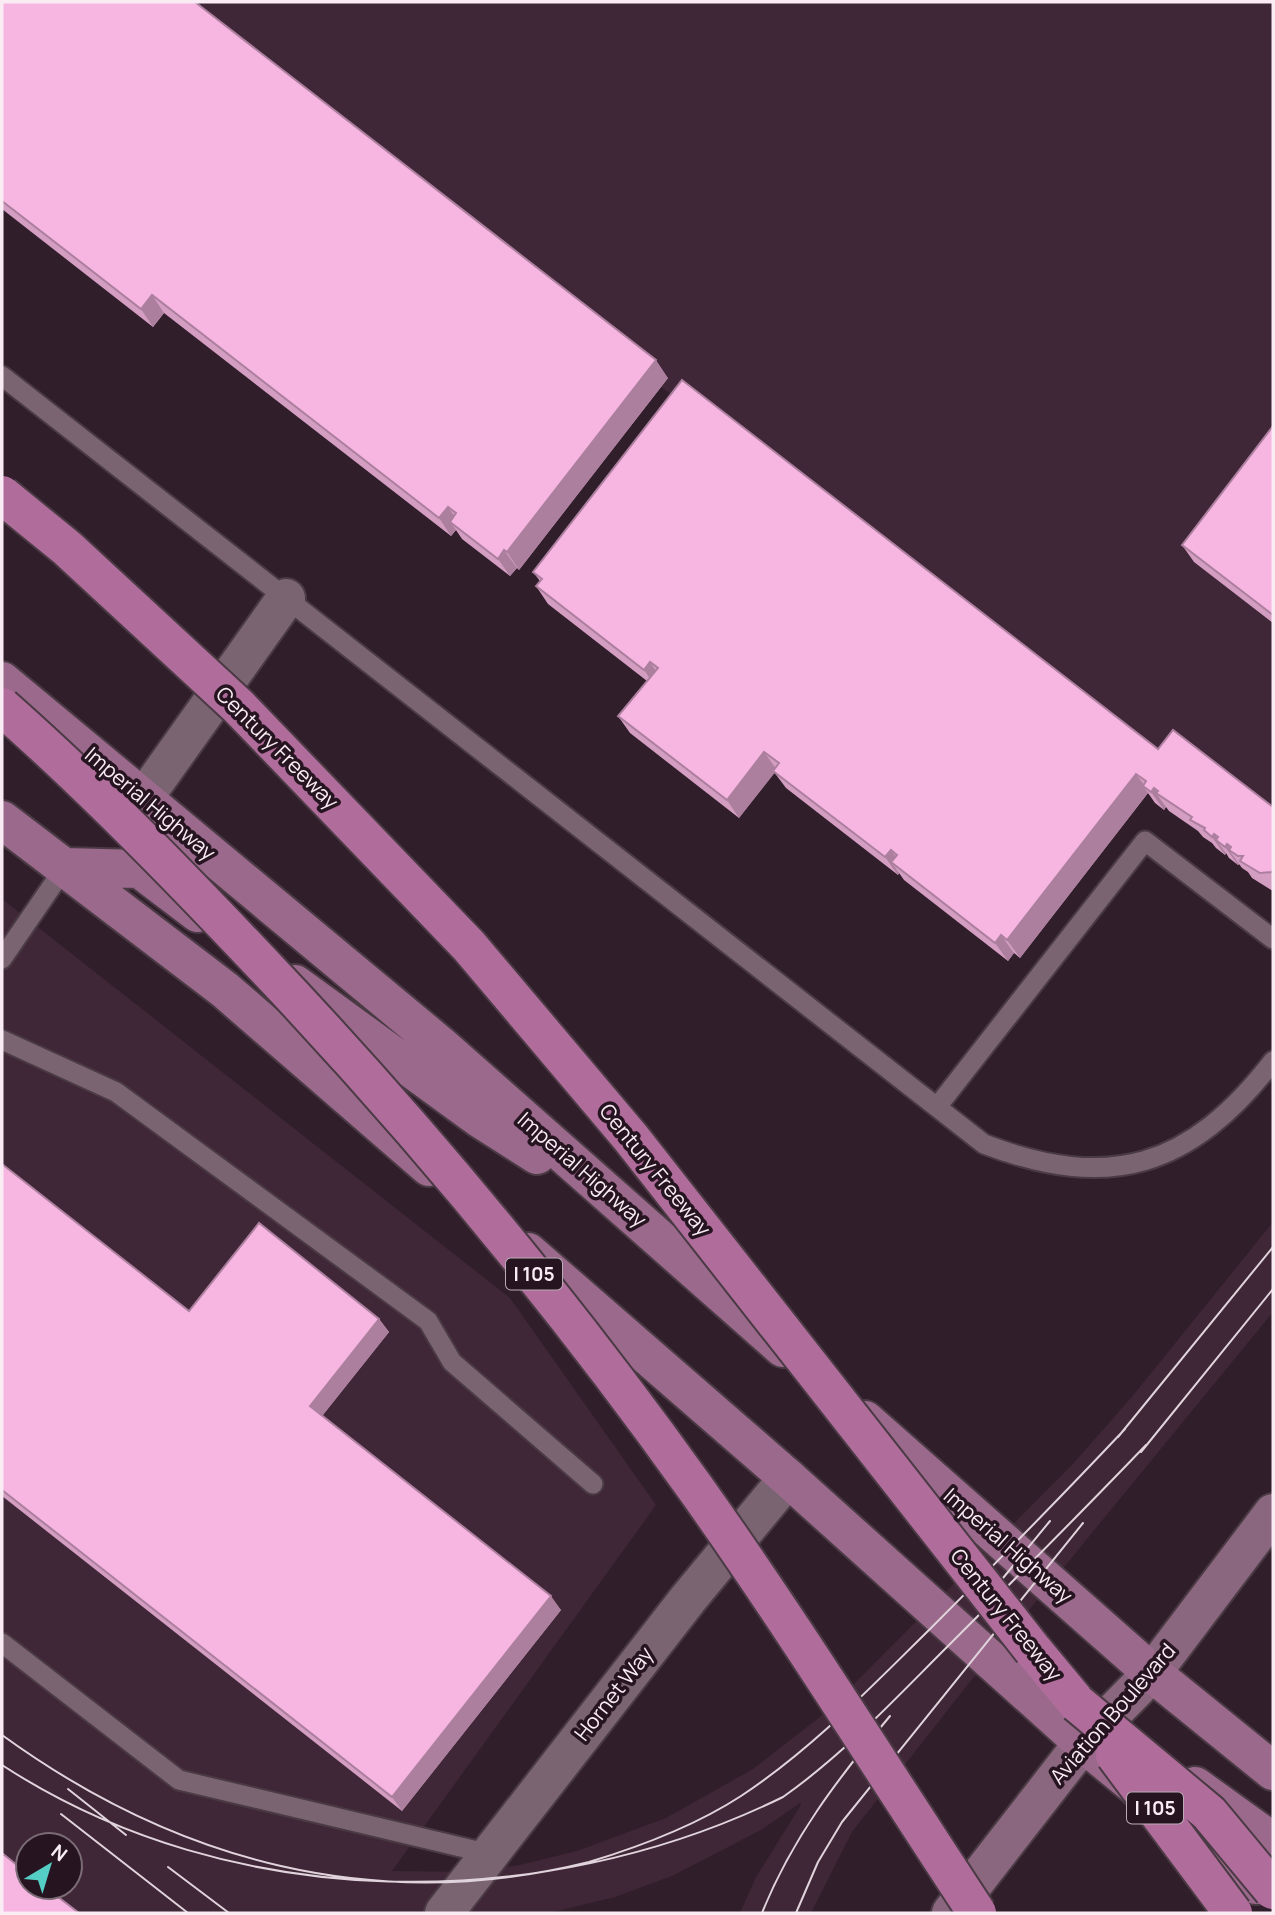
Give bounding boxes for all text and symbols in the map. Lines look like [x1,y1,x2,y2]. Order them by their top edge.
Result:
street label: Century Freeway [210,680,345,815]
street label: Imperial Highway [79,740,222,866]
street label: Century Freeway [594,1097,718,1241]
street label: Imperial Highway [512,1105,653,1233]
road number: I 105 [506,1258,562,1290]
street label: Imperial Highway [938,1481,1079,1609]
street label: Century Freeway [945,1542,1069,1686]
street label: Aviation Boulevard [1043,1637,1181,1790]
street label: Hornet Way [568,1640,659,1746]
road number: I 105 [1127,1792,1183,1824]
north arrow [14,1831,84,1901]
text: N [46,1838,73,1867]

